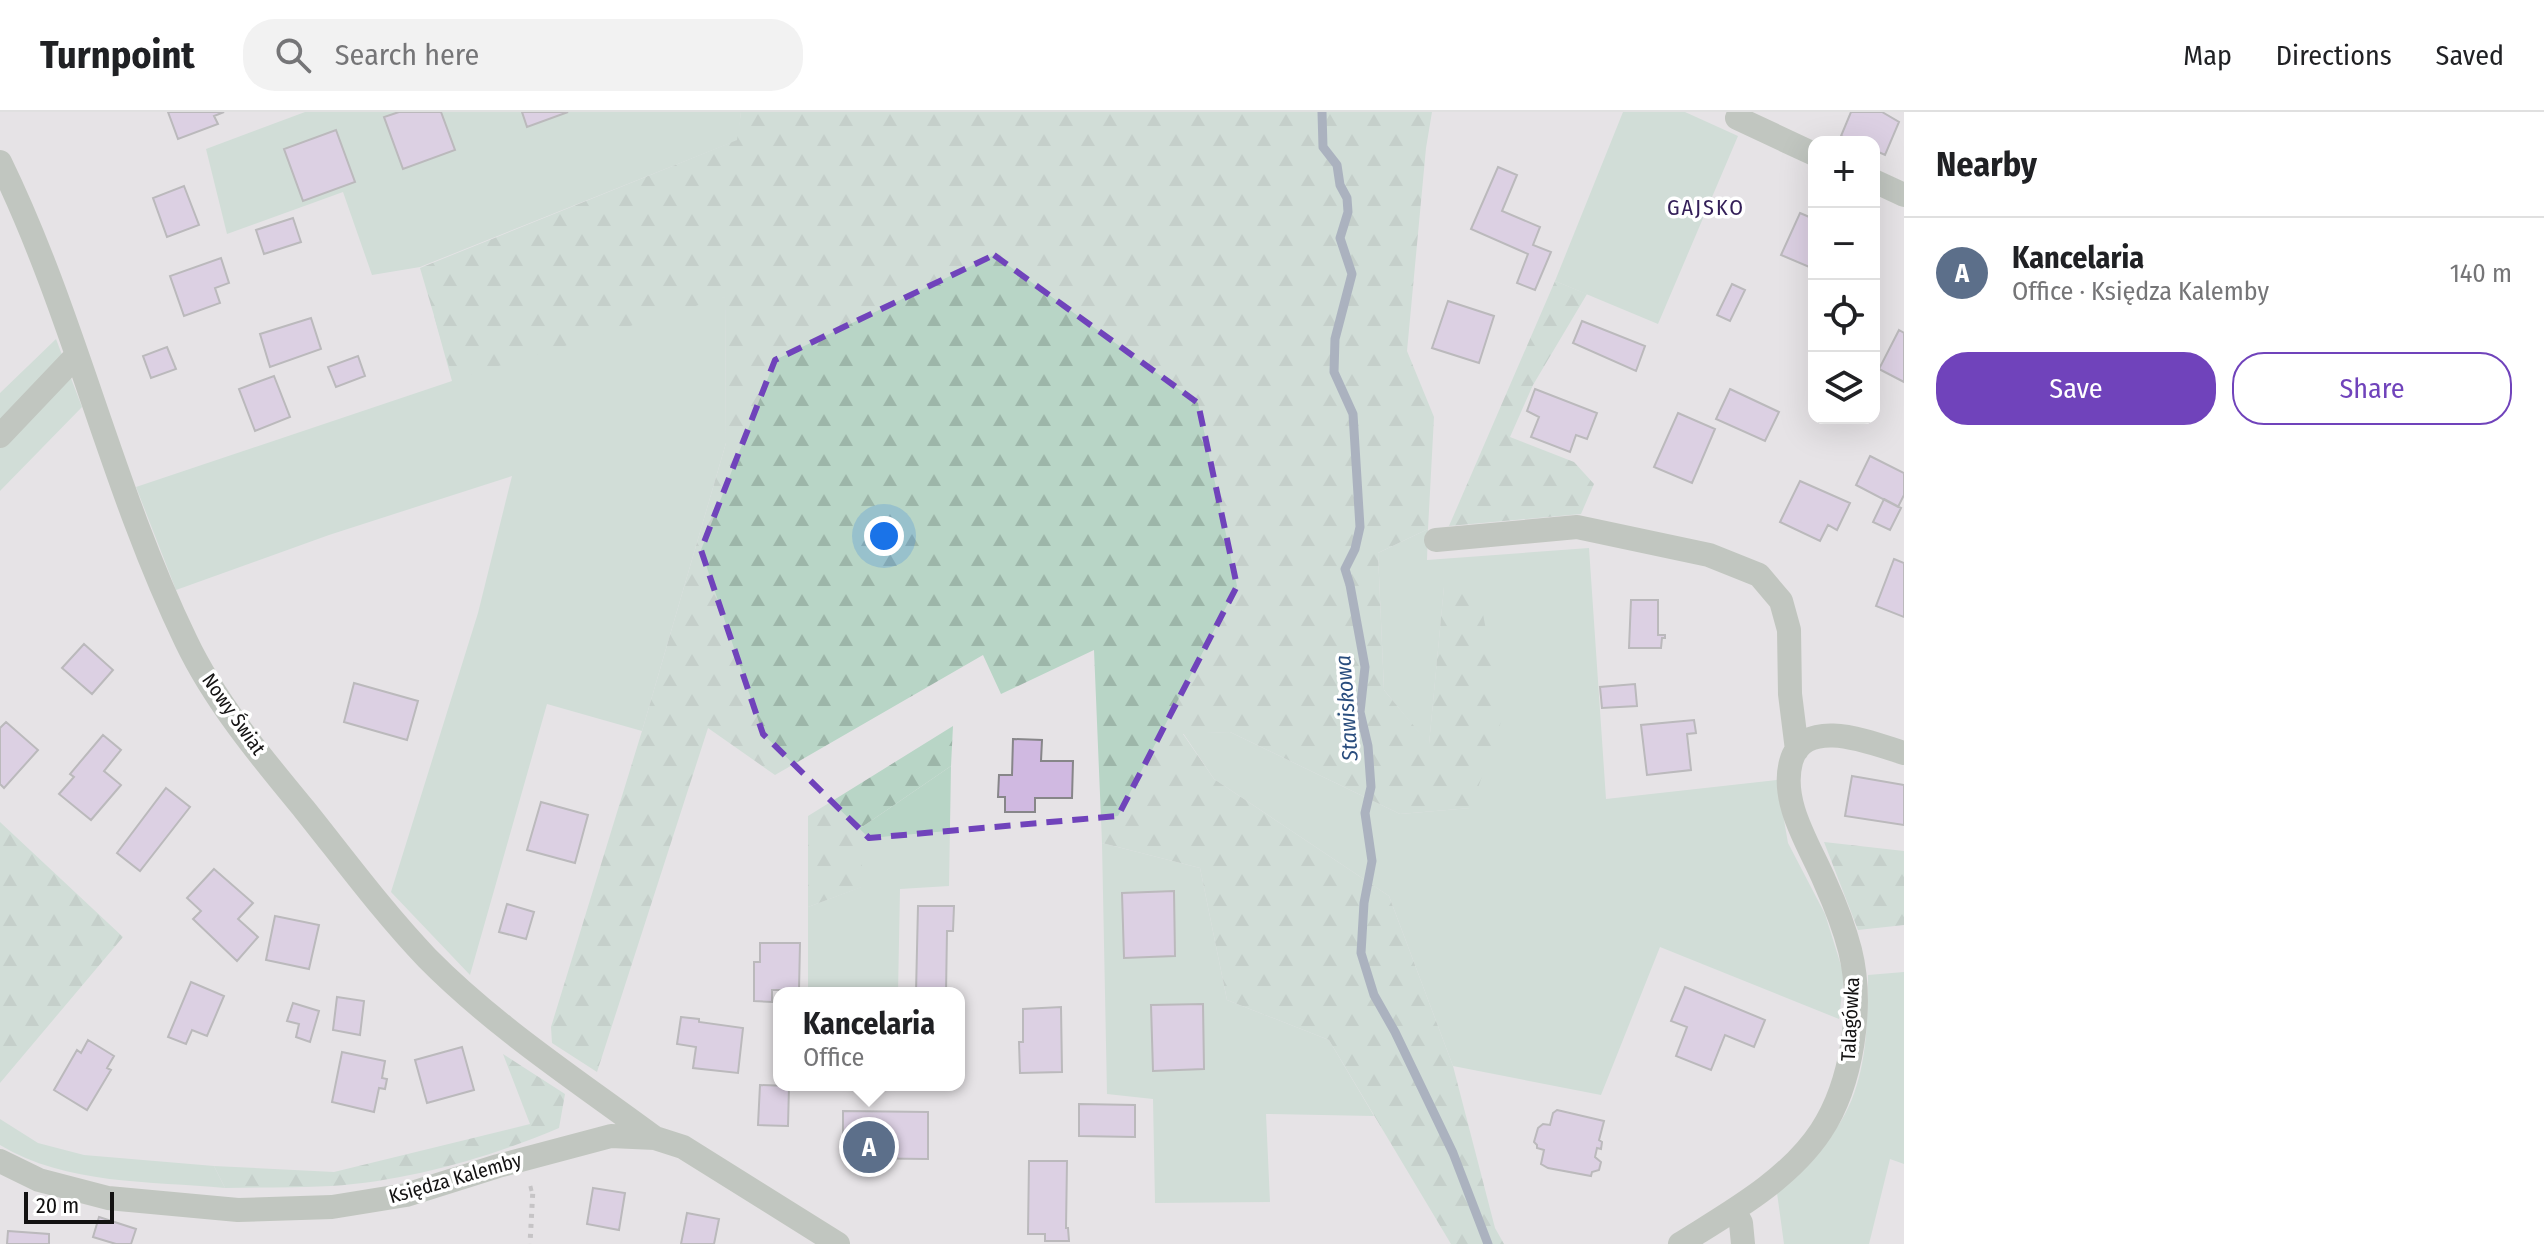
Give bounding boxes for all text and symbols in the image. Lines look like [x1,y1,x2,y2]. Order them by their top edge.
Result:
search box [243,19,803,91]
text: Turnpoint [40,32,195,78]
icon: search [271,33,315,77]
text: Search here [335,37,479,73]
text: Map [2183,39,2232,72]
text: Directions [2276,39,2392,72]
text: Saved [2436,39,2504,72]
map controls [1808,136,1880,424]
button: + [1808,136,1880,208]
text: Nearby [1936,144,2037,185]
district label: GAJSKO [1667,194,1745,221]
button: − [1808,208,1880,280]
text: Kancelaria [2012,240,2144,276]
text: A [1955,258,1969,289]
text: 140 m [2450,258,2512,289]
text: Office · Księdza Kalemby [2012,276,2269,307]
button: locate [1808,280,1880,352]
button: layers [1808,352,1880,424]
button: Save [1936,352,2216,425]
button: Share [2232,352,2512,425]
your location [864,516,904,556]
water label: Stawiskowa [1329,654,1364,763]
street label: Nowy Świat [197,669,271,760]
street label: Talagówka [1836,976,1864,1062]
popup [773,987,965,1091]
text: Kancelaria [803,1006,935,1042]
text: Office [803,1042,864,1073]
pin: A [843,1117,895,1177]
street label: Księdza Kalemby [386,1148,524,1208]
scale bar [24,1188,114,1224]
text: 20 m [36,1192,79,1219]

